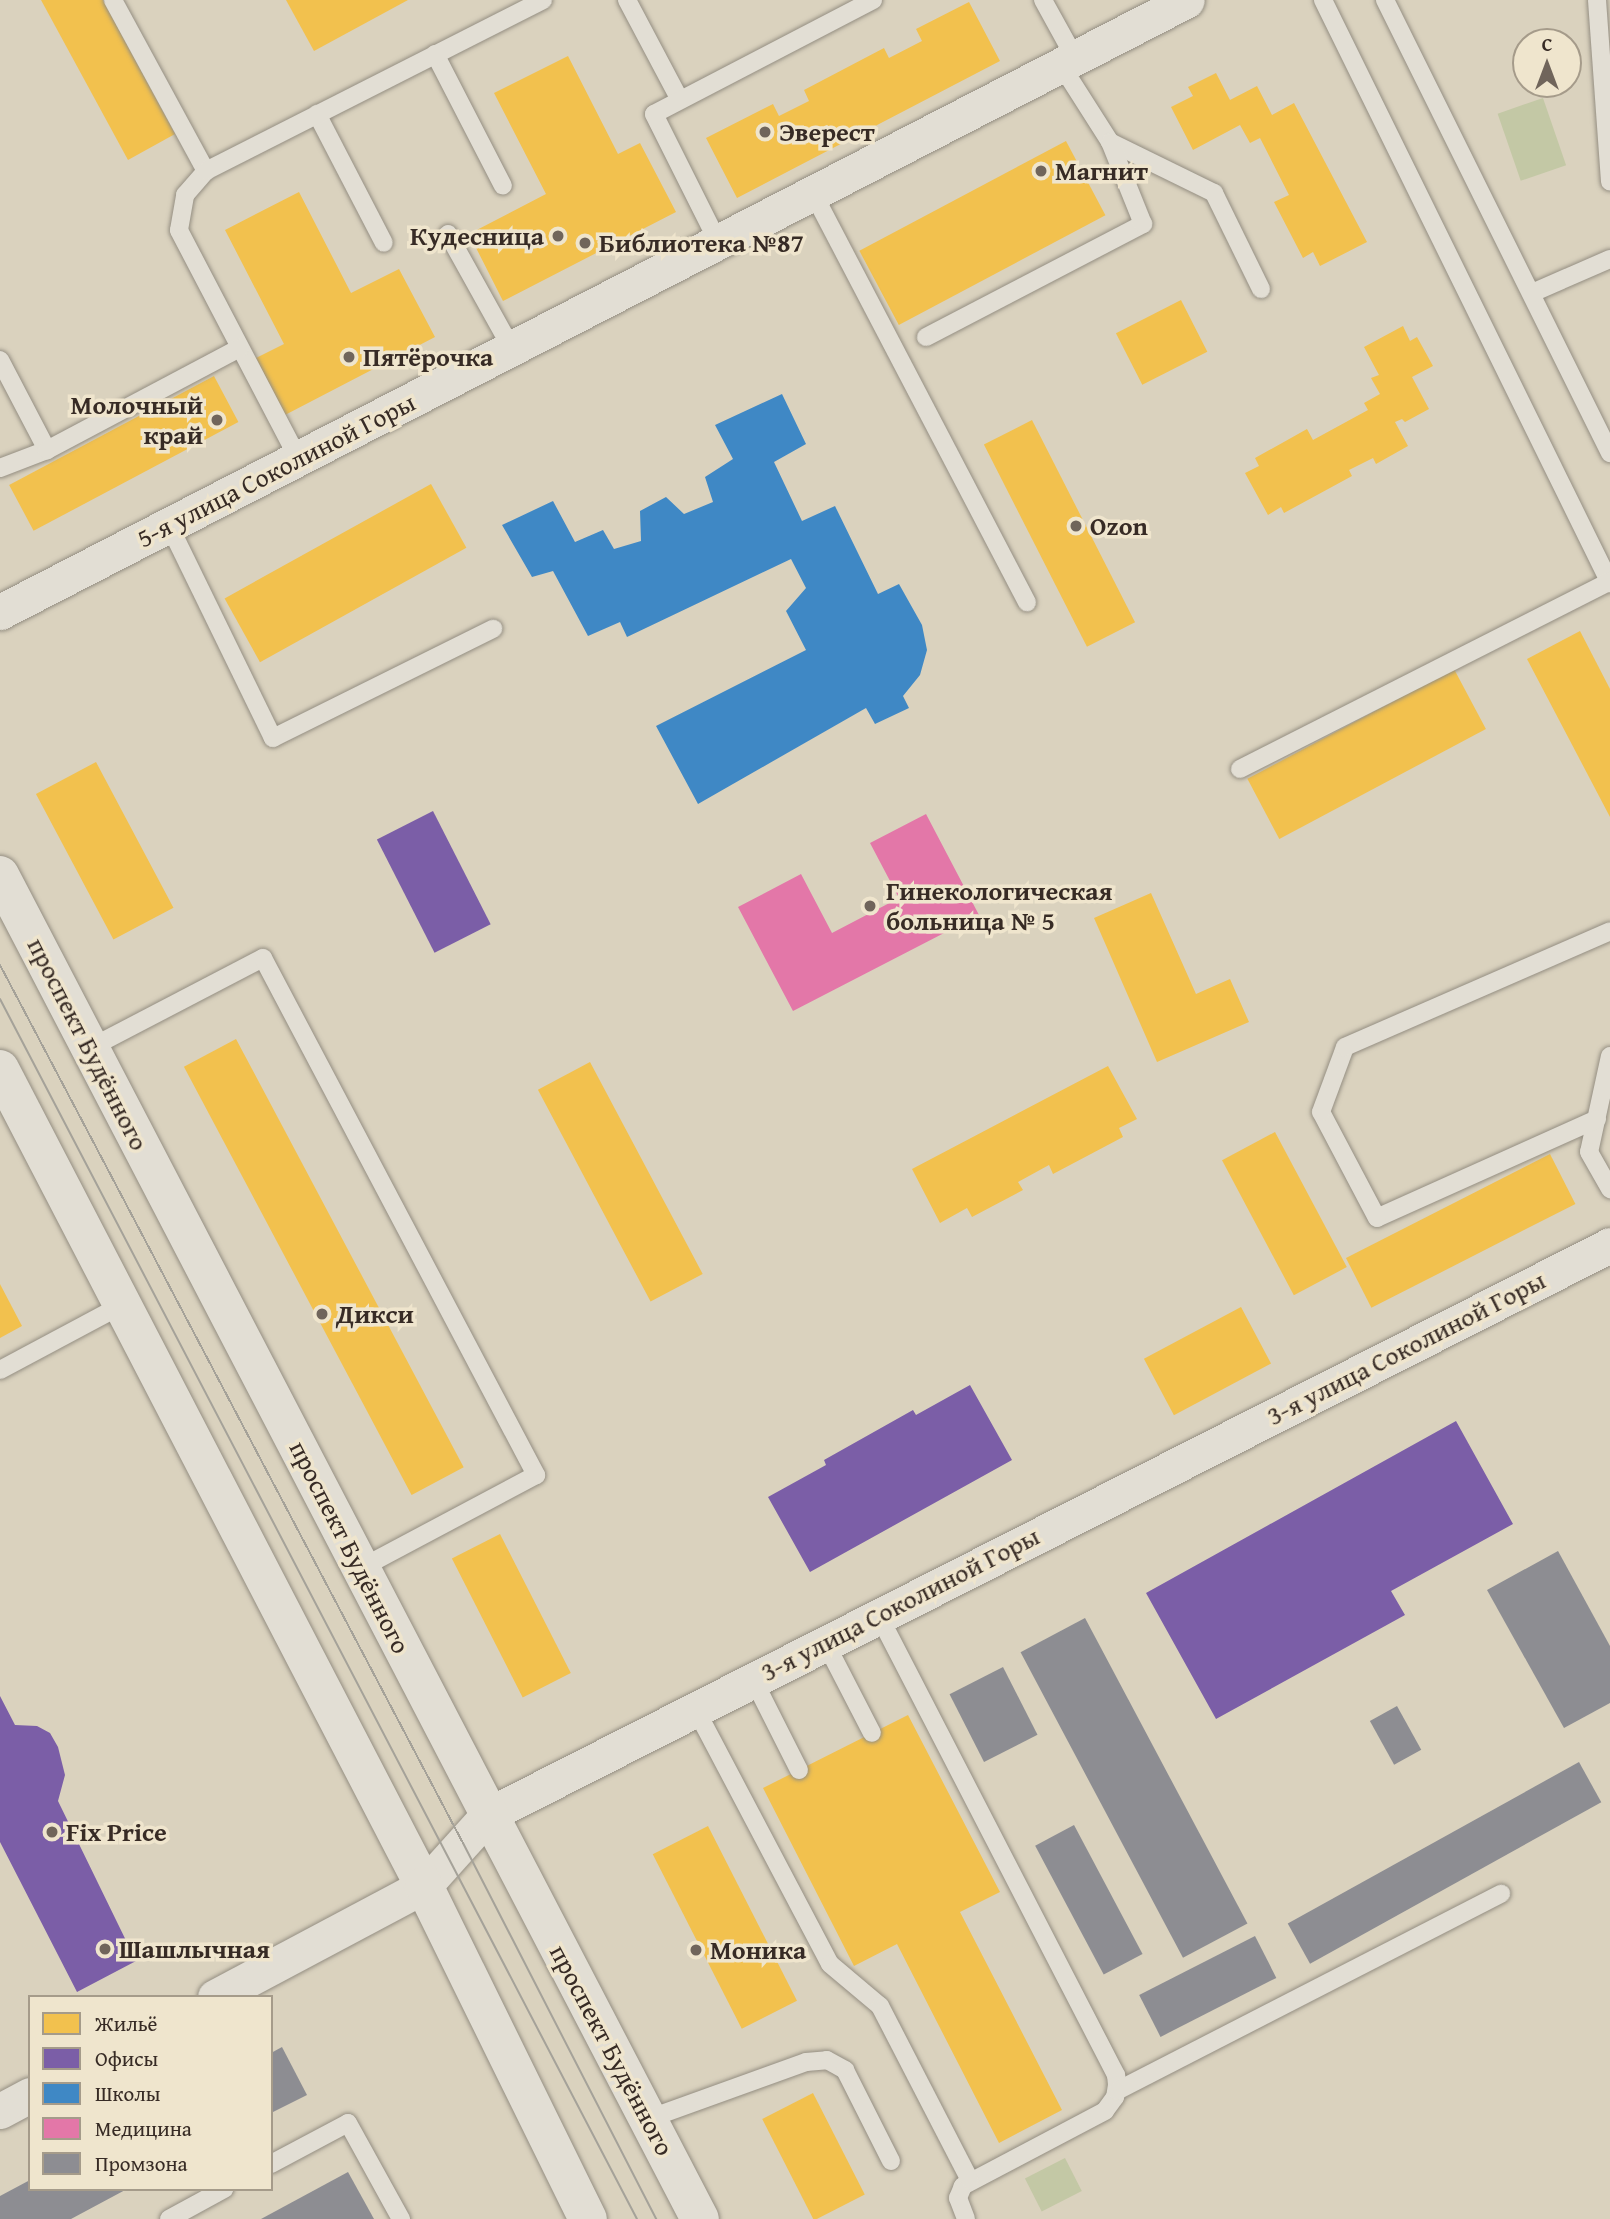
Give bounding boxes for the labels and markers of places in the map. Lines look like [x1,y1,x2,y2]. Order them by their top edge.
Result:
place label: Эверест [779,116,875,148]
marker: Эверест [757,124,773,140]
place label: Магнит [1055,155,1148,187]
marker: Магнит [1033,163,1049,179]
place label: Кудесница [410,220,544,252]
place label: Библиотека №87 [599,227,804,259]
marker: Кудесница [550,228,566,244]
marker: Библиотека №87 [577,235,593,251]
place label: Пятёрочка [363,341,493,373]
marker: Пятёрочка [341,349,357,365]
place label: Молочный край [71,389,203,450]
marker: Молочный край [209,412,225,428]
place label: Ozon [1090,510,1148,542]
marker: Ozon [1068,518,1084,534]
place label: Гинекологическая больница № 5 [886,875,1112,936]
marker: Гинекологическая больница № 5 [860,896,880,916]
place label: Дикси [336,1298,414,1330]
marker: Дикси [314,1306,330,1322]
place label: Fix Price [66,1816,167,1848]
marker: Fix Price [44,1824,60,1840]
place label: Шашлычная [119,1933,270,1965]
place label: Моника [710,1934,806,1966]
marker: Шашлычная [97,1941,113,1957]
marker: Моника [688,1942,704,1958]

